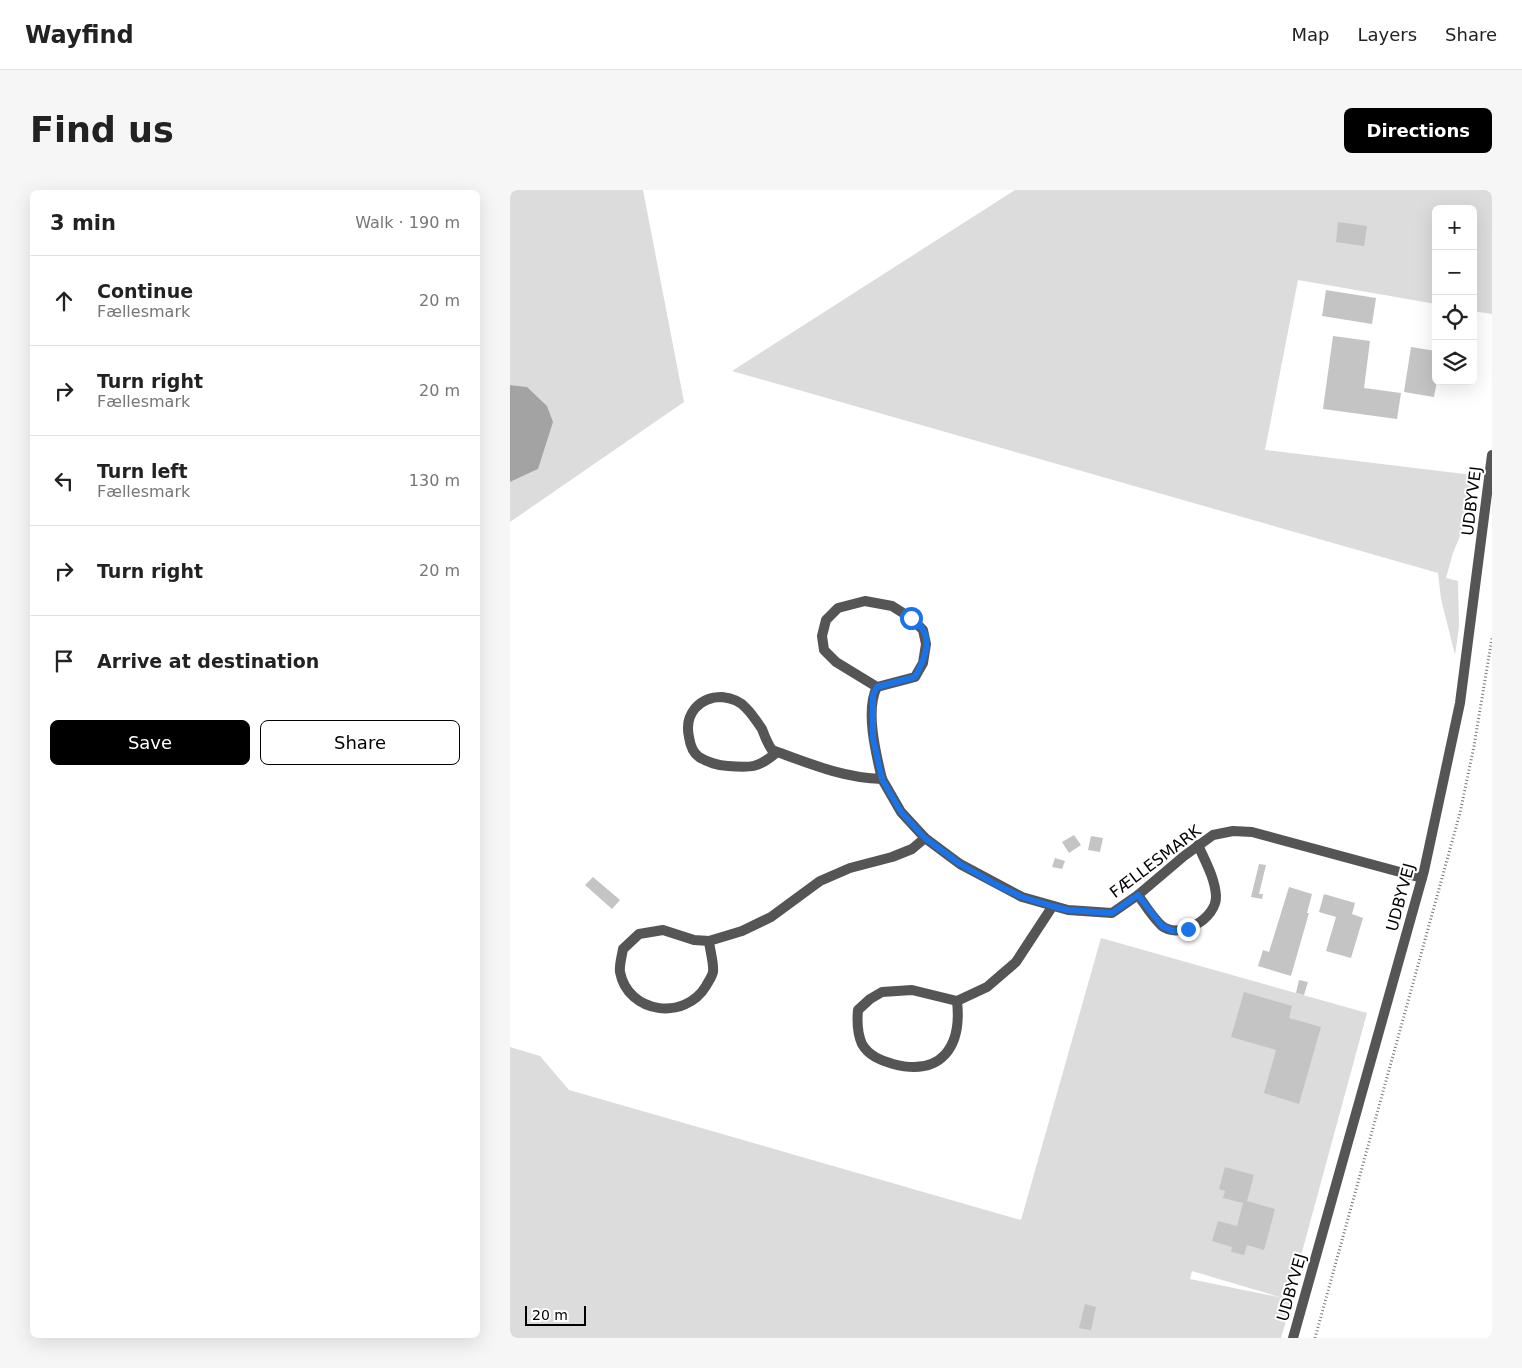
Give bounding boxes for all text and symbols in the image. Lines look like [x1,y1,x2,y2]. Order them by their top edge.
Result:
text: Wayfind [25,21,134,49]
text: Map [1291,24,1329,45]
text: Layers [1357,24,1417,45]
text: Share [1445,24,1497,45]
button: Directions [1344,108,1492,153]
text: Find us [30,110,174,150]
map controls [1432,205,1477,385]
button: + [1432,205,1477,250]
text: 3 min [50,211,116,235]
text: Walk · 190 m [355,213,460,232]
button: − [1432,250,1477,295]
text: Continue [97,280,193,302]
icon: ahead [50,287,78,315]
text: 20 m [419,291,460,310]
button: locate [1432,295,1477,340]
text: Fællesmark [97,302,190,321]
button: layers [1432,340,1477,385]
text: Turn right [97,370,203,392]
icon: right [50,377,78,405]
text: 20 m [419,381,460,400]
text: Fællesmark [97,392,190,411]
text: Turn left [97,460,188,482]
street label: UDBYVEJ [1458,465,1485,537]
icon: left [50,467,78,495]
text: 130 m [409,471,460,490]
text: Fællesmark [97,482,190,501]
icon: right [50,557,78,585]
text: Turn right [97,560,203,582]
text: 20 m [419,561,460,580]
route start [900,607,923,630]
icon: arrive [50,647,78,675]
text: Arrive at destination [97,650,319,672]
button: Save [50,720,250,765]
button: Share [260,720,460,765]
street label: FÆLLESMARK [1106,821,1205,902]
street label: UDBYVEJ [1382,861,1419,933]
route end [1177,918,1200,941]
street label: UDBYVEJ [1273,1251,1310,1323]
scale bar [525,1303,586,1326]
text: 20 m [532,1307,568,1323]

